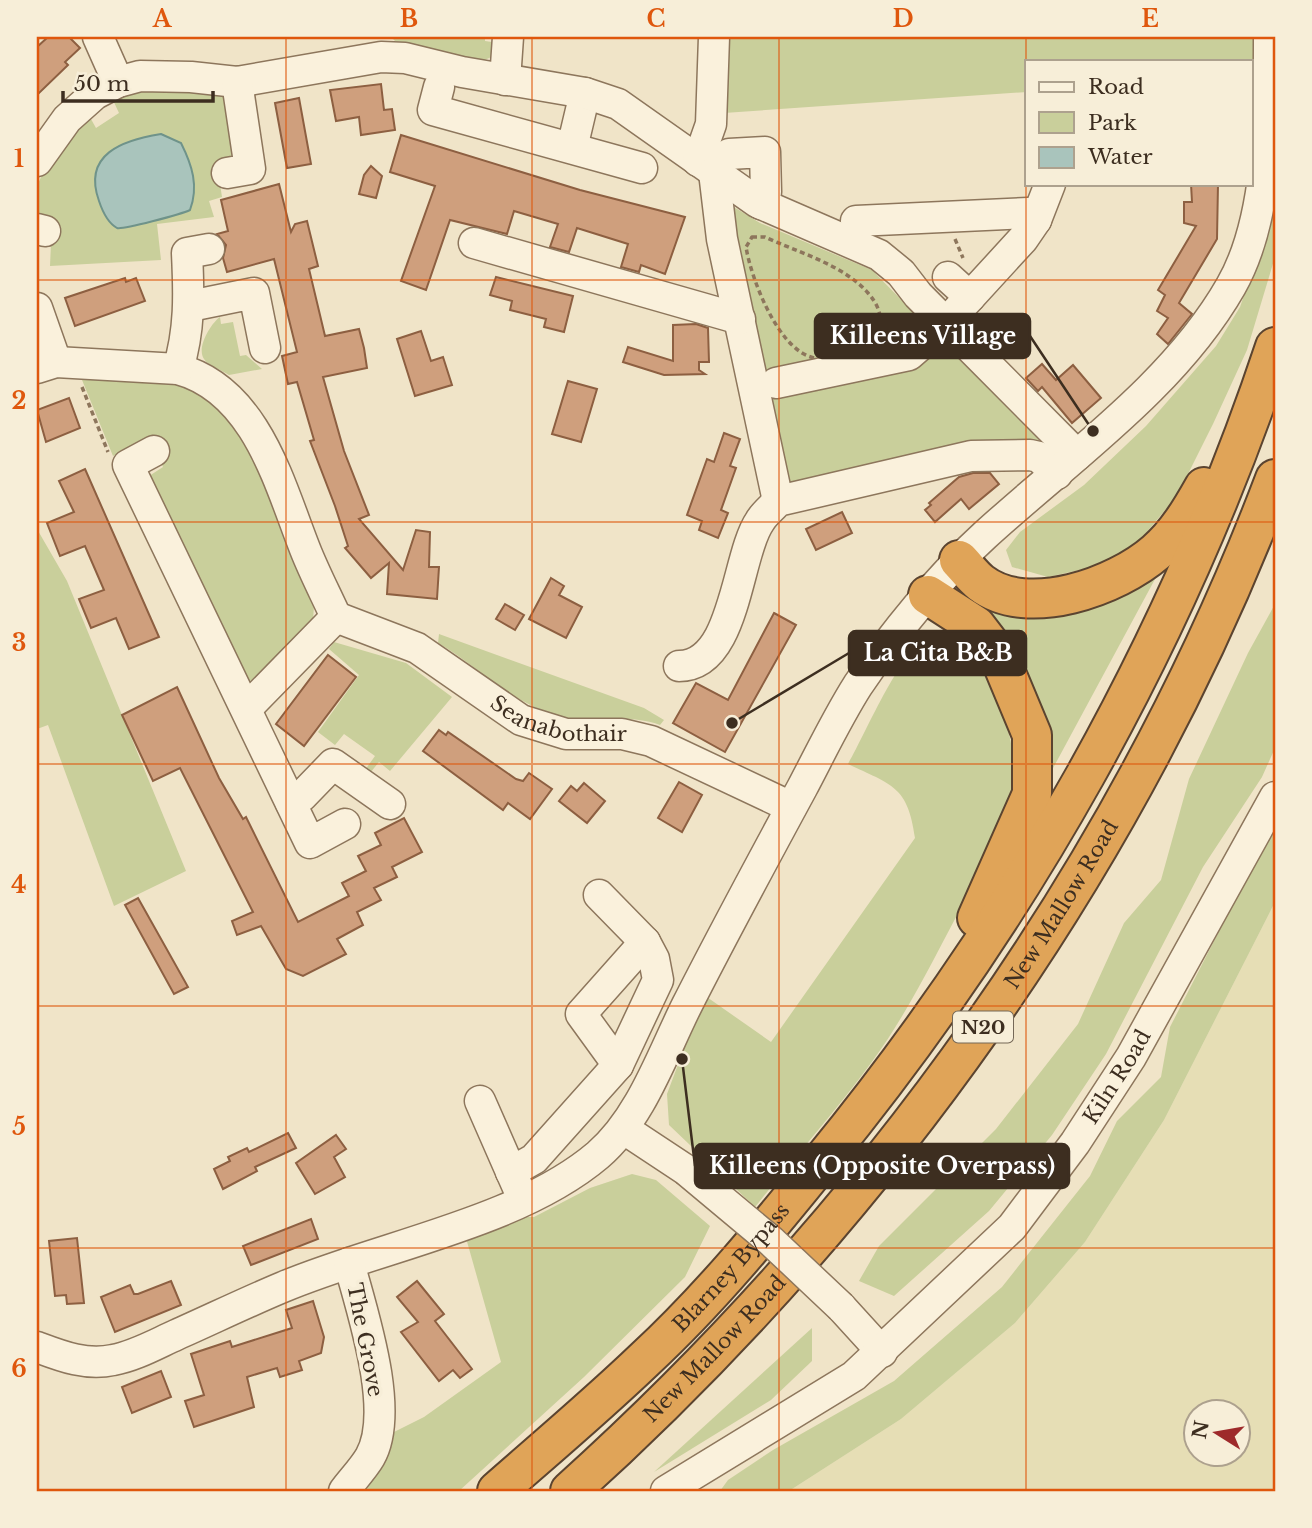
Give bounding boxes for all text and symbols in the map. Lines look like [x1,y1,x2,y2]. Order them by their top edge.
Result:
text: A [152,5,173,33]
text: B [400,5,418,33]
text: C [647,5,665,33]
text: D [892,5,914,33]
text: E [1141,5,1159,33]
scale bar [63,60,214,104]
legend [1025,60,1252,186]
text: 50 m [74,71,130,97]
text: Road [1088,74,1144,100]
text: Park [1088,110,1137,136]
text: Water [1087,144,1152,170]
text: 1 [14,145,24,173]
callout: Killeens Village [815,314,1030,358]
text: Killeens Village [830,322,1016,350]
text: 2 [12,387,26,415]
text: 3 [12,629,26,657]
callout: La Cita B&B [849,631,1026,675]
text: La Cita B&B [863,639,1013,667]
street label: Seanabothair [485,690,627,747]
street label: New Mallow Road [999,815,1124,994]
text: 4 [11,871,27,899]
road number: N20 [953,1012,1013,1042]
street label: Kiln Road [1078,1025,1157,1129]
text: 5 [12,1113,26,1141]
callout: Killeens (Opposite Overpass) [695,1144,1069,1188]
text: Killeens (Opposite Overpass) [709,1152,1055,1180]
street label: Blarney Bypass [667,1198,795,1338]
street label: New Mallow Road [638,1270,791,1428]
street label: The Grove [341,1281,389,1399]
text: 6 [11,1355,27,1383]
north arrow [1182,1398,1252,1468]
text: N [1188,1419,1214,1441]

